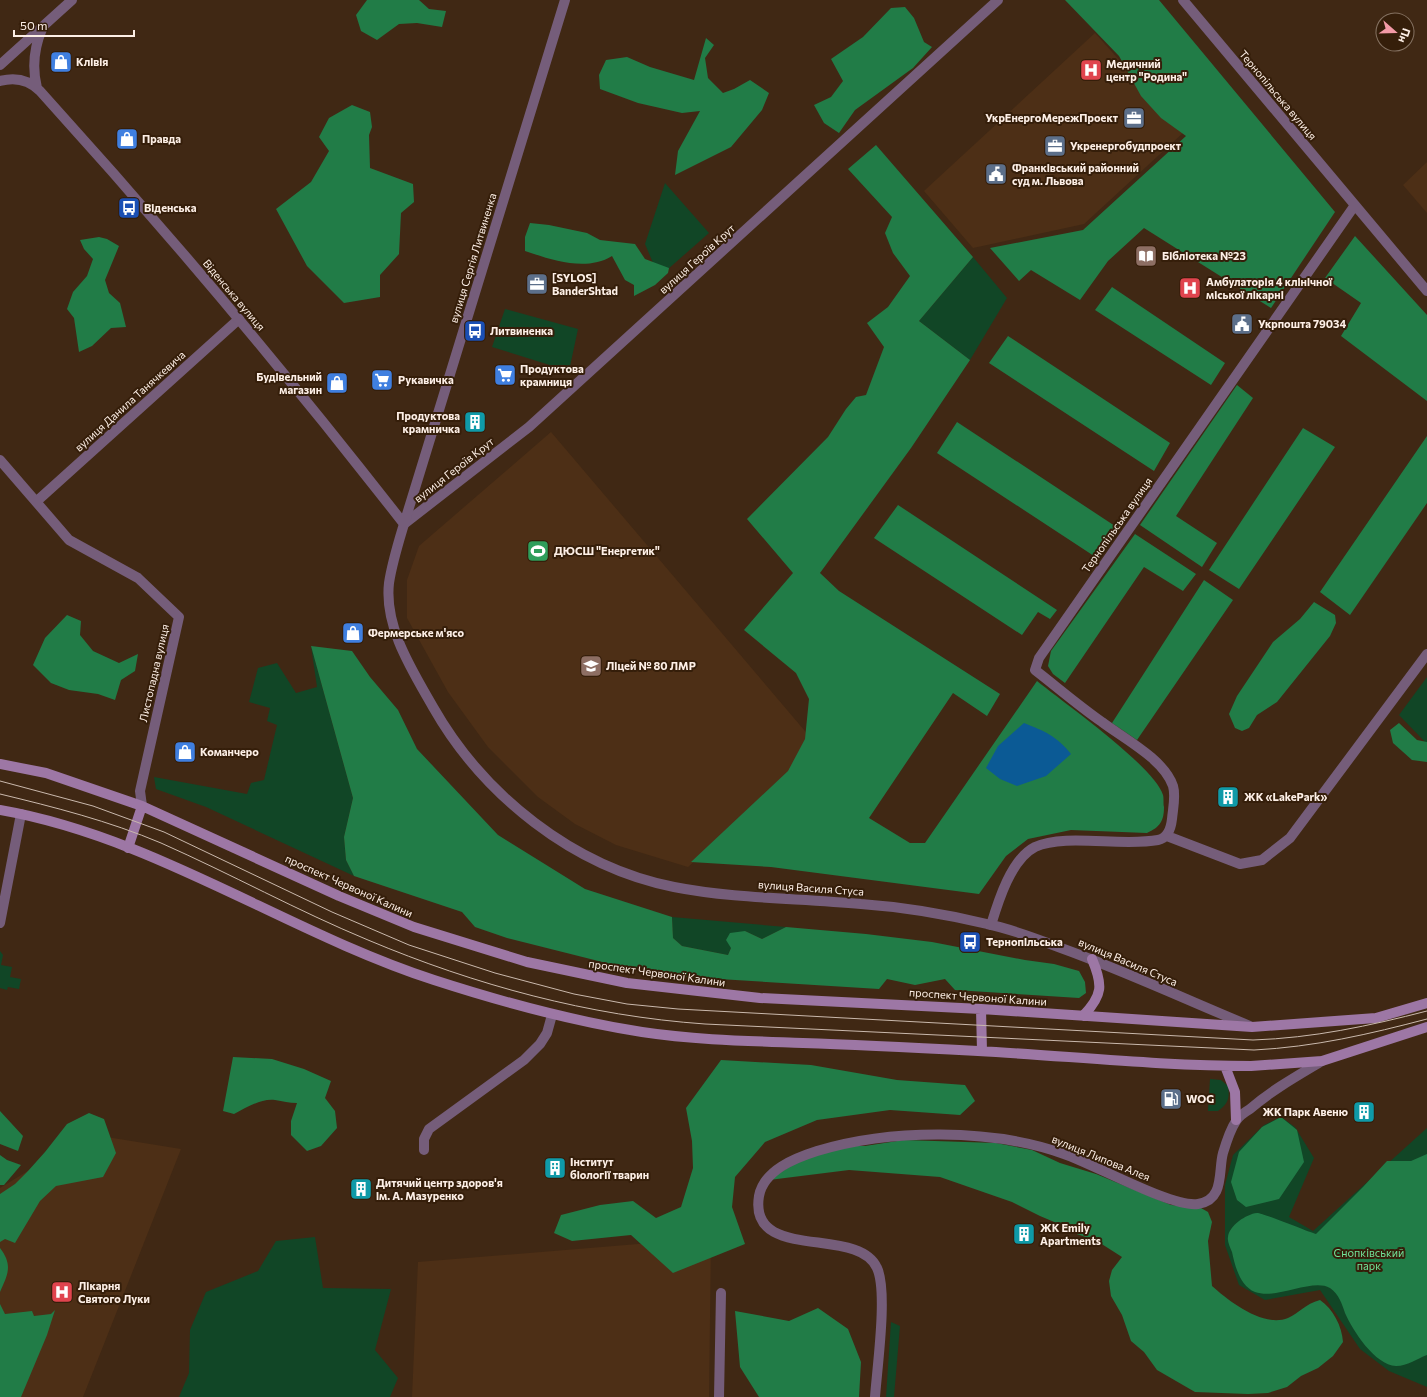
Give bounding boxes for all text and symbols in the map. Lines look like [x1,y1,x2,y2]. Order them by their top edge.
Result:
scale bar [14,12,134,38]
north arrow [1375,12,1415,52]
text: 50 m [20,18,48,32]
text: Пн [1396,27,1413,45]
street label: Тернопільська вулиця [1237,47,1320,142]
shop icon: Клівія [48,49,74,75]
place label: Клівія [76,55,108,68]
hospital icon: Медичний центр "Родина" [1078,57,1104,83]
place label: Медичний центр "Родина" [1106,57,1187,83]
office icon: УкрЕнергоМережПроект [1121,105,1147,131]
place label: УкрЕнергоМережПроект [985,111,1119,124]
shop icon: Правда [114,126,140,152]
place label: Правда [142,132,181,145]
office icon: Укренергобудпроект [1042,133,1068,159]
place label: Укренергобудпроект [1070,139,1182,152]
public building icon: Франківський районний суд м. Львова [983,161,1009,187]
place label: Франківський районний суд м. Львова [1012,161,1139,187]
street label: вулиця Сергія Литвиненка [447,191,499,324]
bus stop icon: Віденська [116,195,142,221]
place label: Віденська [144,201,197,214]
street label: вулиця Героїв Крут [656,221,737,296]
library icon: Бібліотека №23 [1133,243,1159,269]
place label: Бібліотека №23 [1162,249,1246,262]
street label: Віденська вулиця [201,256,268,333]
office icon: [SYLOS] BanderShtad [524,271,550,297]
place label: [SYLOS] BanderShtad [552,271,618,297]
hospital icon: Амбулаторія 4 клінічної міської лікарні [1177,275,1203,301]
place label: Амбулаторія 4 клінічної міської лікарні [1206,275,1333,301]
public building icon: Укрпошта 79034 [1229,311,1255,337]
place label: Укрпошта 79034 [1258,317,1346,330]
bus stop icon: Литвиненка [462,318,488,344]
place label: Литвиненка [490,324,553,337]
street label: вулиця Данила Танячкевича [72,348,188,454]
supermarket icon: Продуктова крамниця [492,362,518,388]
place label: Продуктова крамниця [520,362,584,388]
supermarket icon: Рукавичка [369,367,395,393]
place label: Будівельний магазин [256,370,322,396]
shop icon: Будівельний магазин [324,370,350,396]
place label: Рукавичка [398,373,454,386]
place label: Продуктова крамничка [396,409,460,435]
building icon: Продуктова крамничка [462,409,488,435]
street label: вулиця Героїв Крут [411,434,496,505]
street label: Тернопільська вулиця [1079,475,1154,575]
sports icon: ДЮСШ "Енергетик" [525,538,551,564]
place label: ДЮСШ "Енергетик" [554,544,660,557]
shop icon: Фермерське м'ясо [340,620,366,646]
street label: Листопадна вулиця [136,623,171,723]
place label: Фермерське м'ясо [368,626,465,639]
school or university icon: Ліцей № 80 ЛМР [578,653,604,679]
place label: Ліцей № 80 ЛМР [606,659,696,672]
shop icon: Команчеро [172,739,198,765]
place label: Команчеро [200,745,259,758]
building icon: ЖК «LakePark» [1215,784,1241,810]
place label: ЖК «LakePark» [1244,790,1327,803]
street label: проспект Червоної Калини [283,852,415,920]
street label: вулиця Василя Стуса [758,877,864,898]
bus stop icon: Тернопільська [957,929,983,955]
place label: Тернопільська [986,935,1063,948]
street label: вулиця Василя Стуса [1077,935,1180,988]
street label: проспект Червоної Калини [588,956,726,989]
street label: проспект Червоної Калини [909,985,1047,1008]
fuel station icon: WOG [1158,1086,1184,1112]
place label: WOG [1186,1092,1214,1105]
building icon: ЖК Парк Авеню [1351,1099,1377,1125]
place label: ЖК Парк Авеню [1262,1105,1348,1118]
street label: вулиця Липова Алея [1050,1132,1152,1183]
building icon: Інститут біології тварин [542,1155,568,1181]
place label: Інститут біології тварин [570,1155,649,1181]
building icon: Дитячий центр здоров'я ім. А. Мазуренко [348,1176,374,1202]
place label: Дитячий центр здоров'я ім. А. Мазуренко [376,1176,503,1202]
building icon: ЖК Emily Apartments [1011,1221,1037,1247]
place label: ЖК Emily Apartments [1040,1221,1101,1247]
park label: Снопківський парк [1334,1246,1404,1272]
hospital icon: Лікарня Святого Луки [49,1279,75,1305]
place label: Лікарня Святого Луки [78,1279,150,1305]

